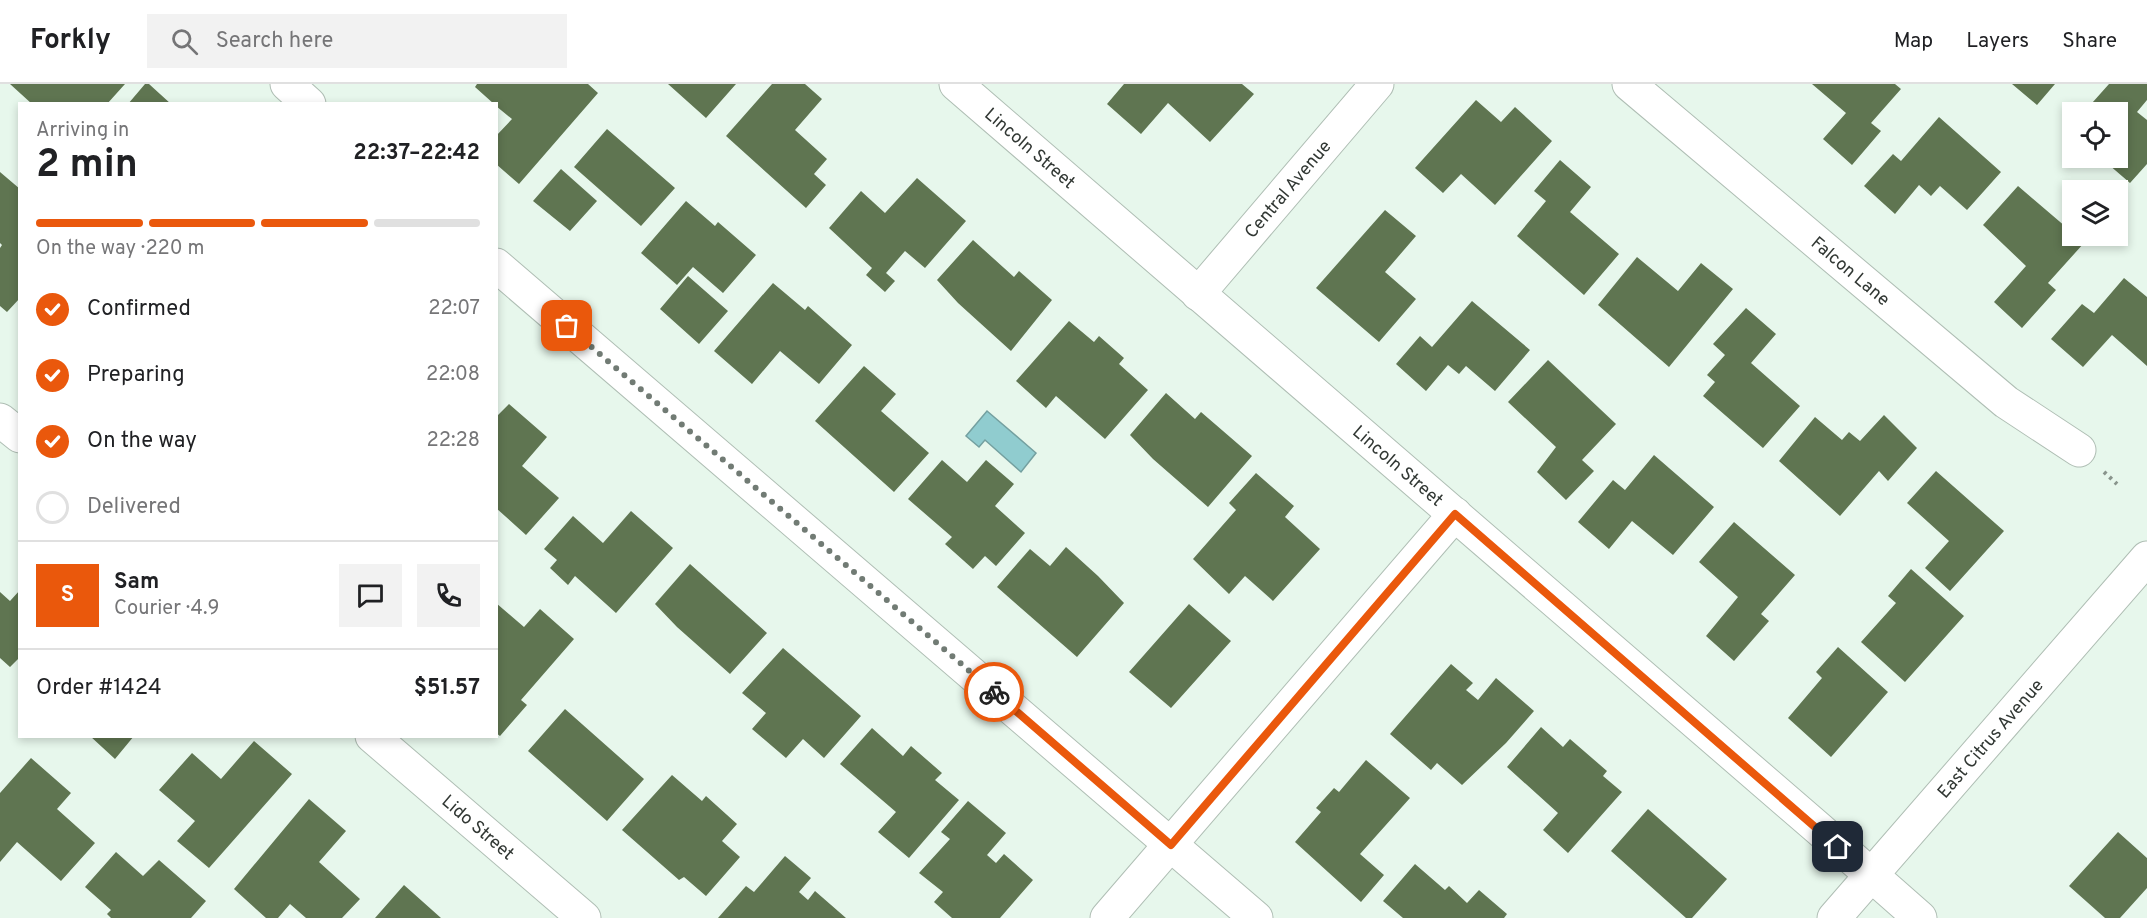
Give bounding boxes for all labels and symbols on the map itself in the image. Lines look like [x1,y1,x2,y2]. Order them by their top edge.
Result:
street label: Lincoln Street [979,104,1079,195]
street label: Central Avenue [1240,136,1337,244]
street label: Falcon Lane [1806,232,1894,312]
pin [541,300,592,351]
street label: Lincoln Street [1347,421,1447,512]
courier [964,662,1024,722]
street label: East Citrus Avenue [1933,675,2049,804]
street label: Lido Street [436,791,518,866]
pin [1812,821,1863,872]

